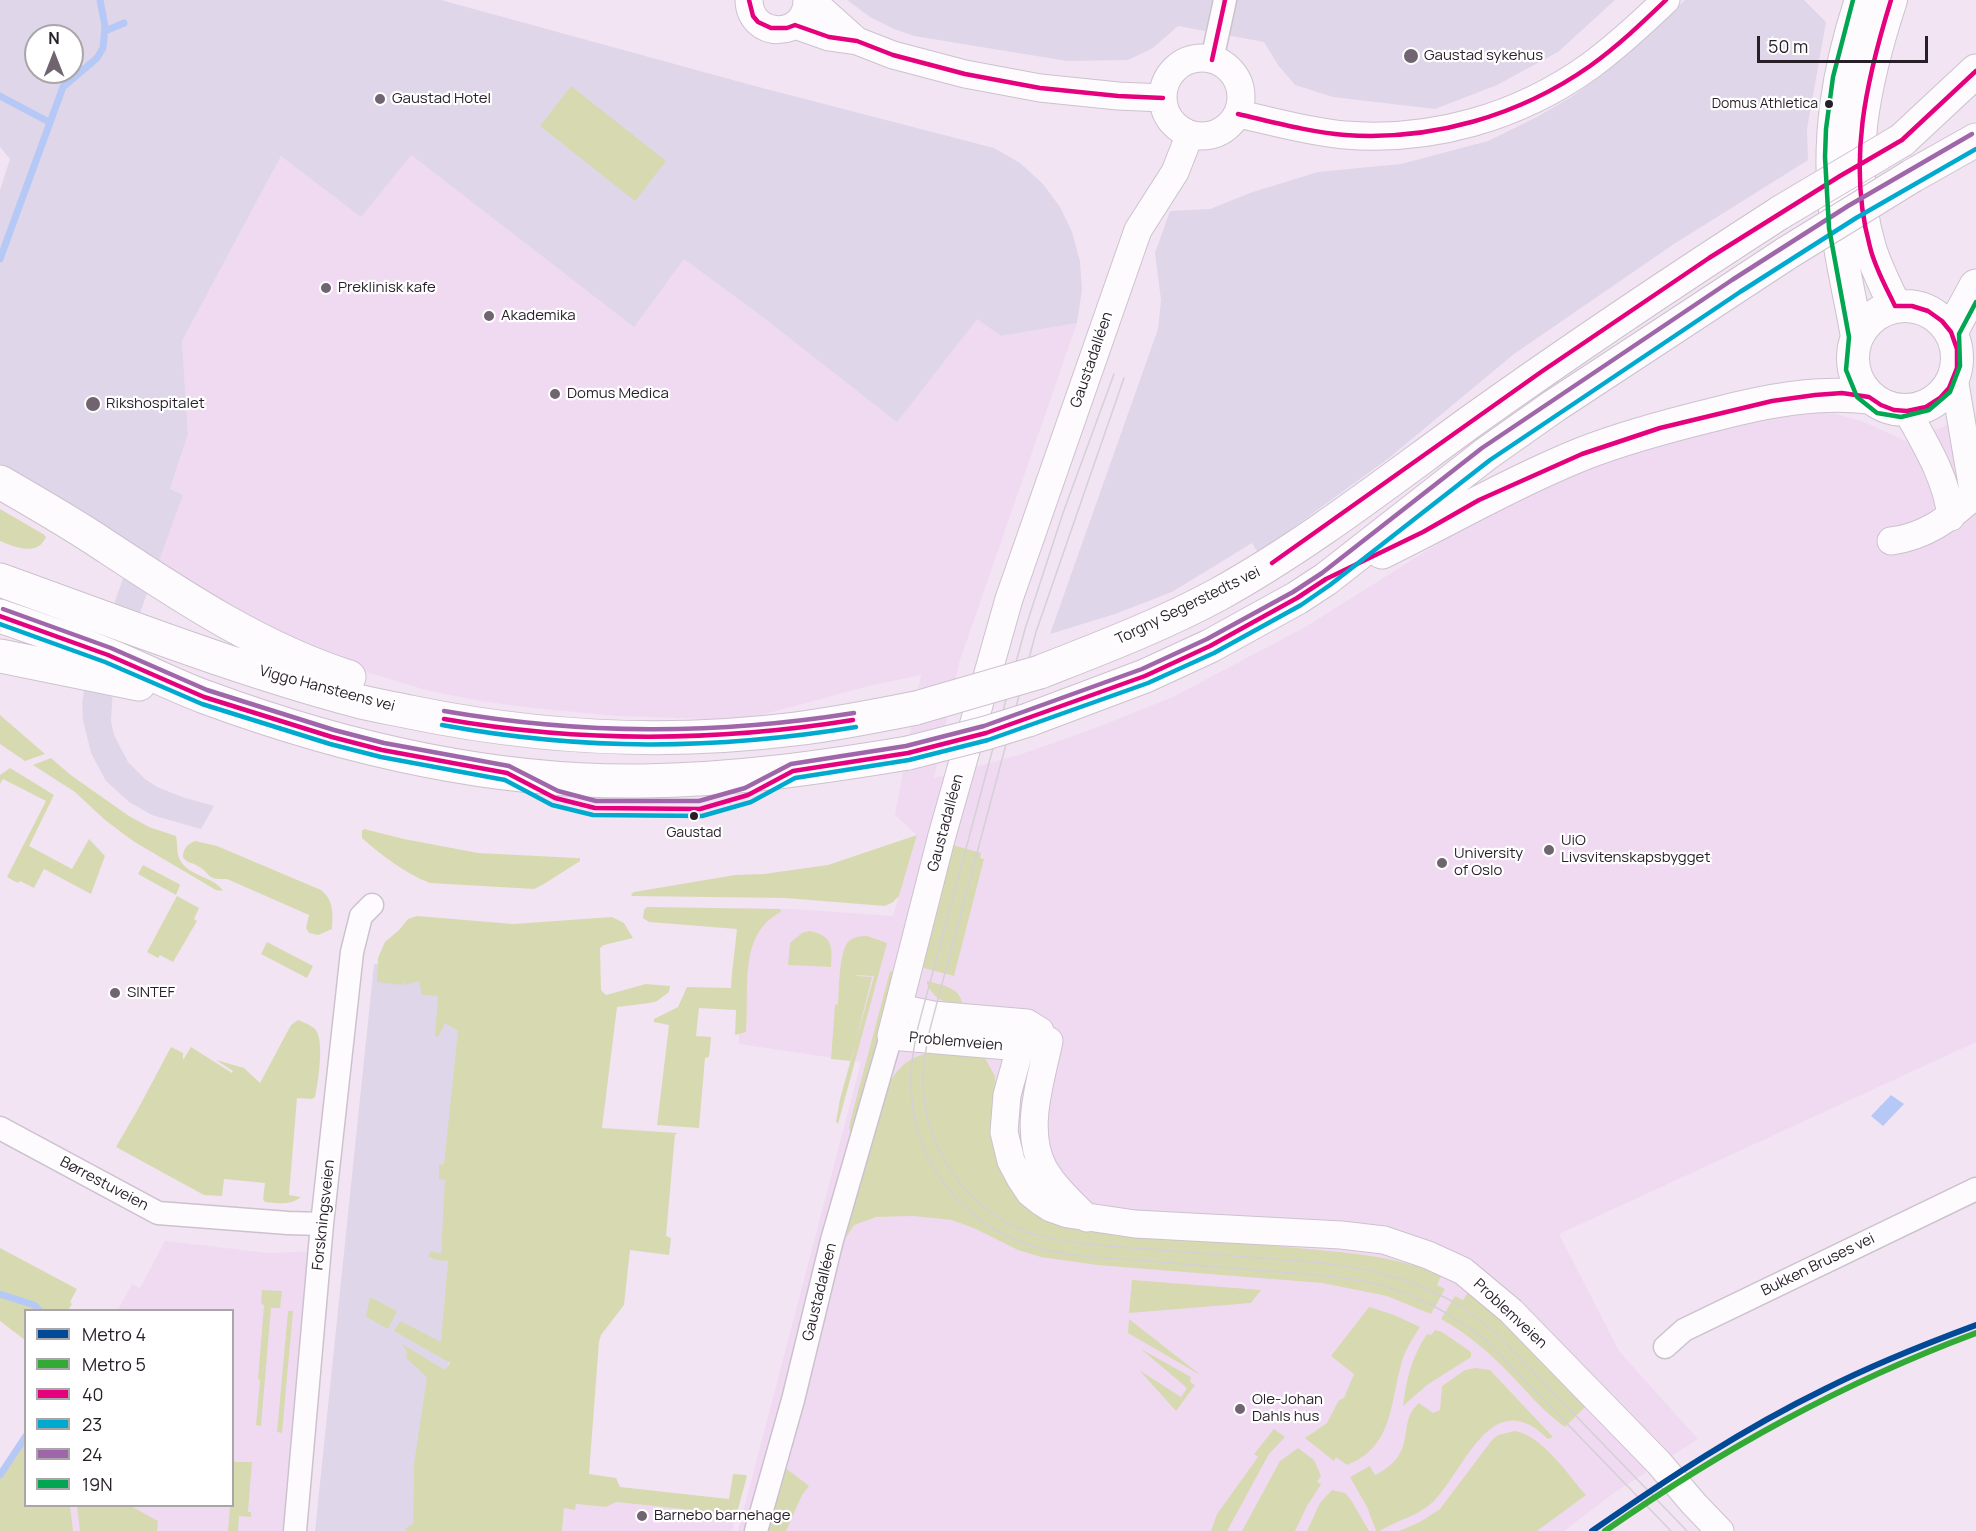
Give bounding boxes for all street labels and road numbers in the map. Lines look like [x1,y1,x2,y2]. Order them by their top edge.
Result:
street label: Gaustadalléen [1067,310,1117,410]
street label: Torgny Segerstedts vei [1113,563,1263,649]
street label: Viggo Hansteens vei [257,662,397,716]
street label: Gaustadalléen [924,772,968,874]
street label: Problemveien [908,1029,1004,1055]
street label: Børrestuveien [57,1153,151,1215]
street label: Forskningsveien [309,1159,339,1271]
street label: Bukken Bruses vei [1758,1230,1878,1300]
street label: Gaustadalléen [799,1241,841,1343]
street label: Problemveien [1470,1275,1550,1353]

